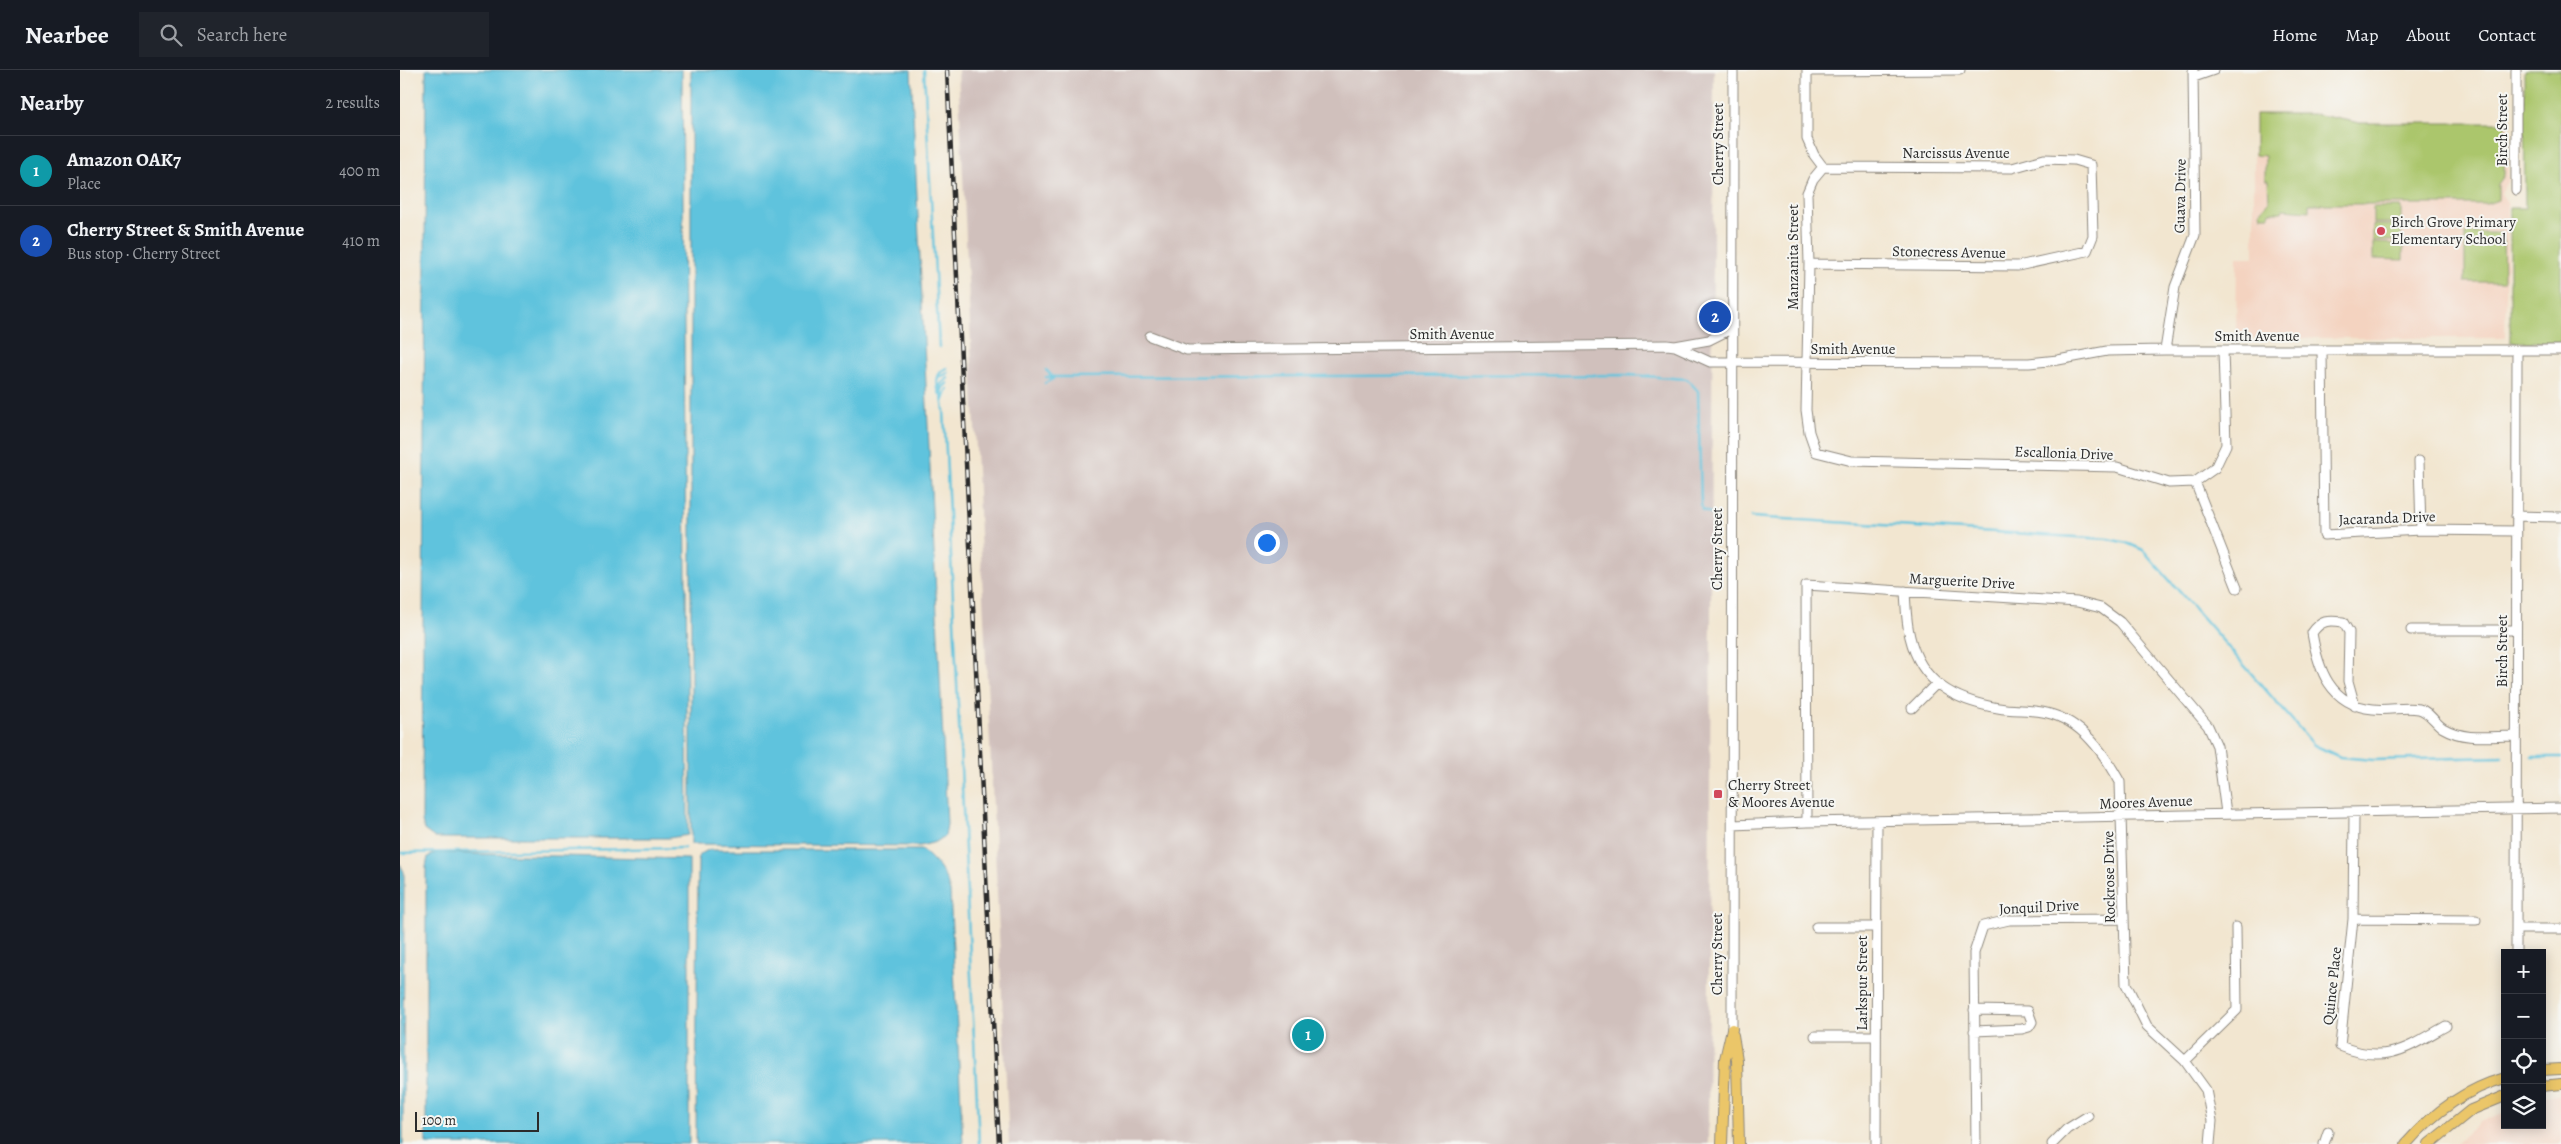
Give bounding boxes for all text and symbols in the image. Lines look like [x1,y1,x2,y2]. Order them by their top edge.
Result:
search box [139,12,489,57]
text: Nearbee [25,19,109,51]
icon: search [157,21,185,49]
text: Search here [197,22,287,48]
text: Home [2272,23,2317,47]
text: Map [2345,23,2378,47]
text: About [2406,23,2450,47]
text: Contact [2478,23,2536,47]
text: Nearby [20,89,83,117]
text: 2 results [325,92,380,114]
street label: Birch Street [2492,94,2512,166]
street label: Cherry Street [1708,103,1728,185]
street label: Narcissus Avenue [1902,143,2010,163]
text: Amazon OAK7 [67,147,181,173]
street label: Guava Drive [2169,158,2191,233]
text: 1 [33,160,39,182]
text: 400 m [339,160,380,182]
text: Place [67,173,101,195]
street label: Manzanita Street [1783,204,1803,310]
place label: Birch Grove Primary Elementary School [2391,212,2516,249]
text: Cherry Street & Smith Avenue [67,217,304,243]
marker: Birch Grove Primary Elementary School [2375,225,2387,237]
text: 2 [32,230,40,252]
text: 410 m [342,230,380,252]
street label: Stonecress Avenue [1892,241,2006,263]
text: Bus stop · Cherry Street [67,243,220,265]
pin: 2 [1699,298,1731,336]
street label: Smith Avenue [1409,324,1495,344]
street label: Smith Avenue [2214,326,2300,346]
street label: Smith Avenue [1810,339,1896,359]
street label: Escallonia Drive [2014,441,2114,465]
street label: Jacaranda Drive [2338,506,2436,530]
street label: Cherry Street [1707,508,1727,590]
your location [1254,530,1280,556]
street label: Marguerite Drive [1909,568,2016,594]
street label: Birch Street [2492,615,2512,687]
place label: Cherry Street & Moores Avenue [1728,775,1835,812]
marker: Cherry Street & Moores Avenue [1712,788,1724,800]
street label: Moores Avenue [2099,790,2193,814]
street label: Rockrose Drive [2098,830,2120,923]
street label: Jonquil Drive [1998,895,2080,919]
street label: Cherry Street [1707,913,1727,995]
street label: Larkspur Street [1852,935,1872,1031]
street label: Quince Place [2318,946,2346,1026]
map controls [2501,949,2546,1129]
button: + [2501,949,2546,994]
button: − [2501,994,2546,1039]
pin: 1 [1292,1016,1324,1054]
button: locate [2501,1039,2546,1084]
button: layers [2501,1084,2546,1129]
scale bar [415,1109,539,1132]
text: 100 m [422,1111,456,1130]

